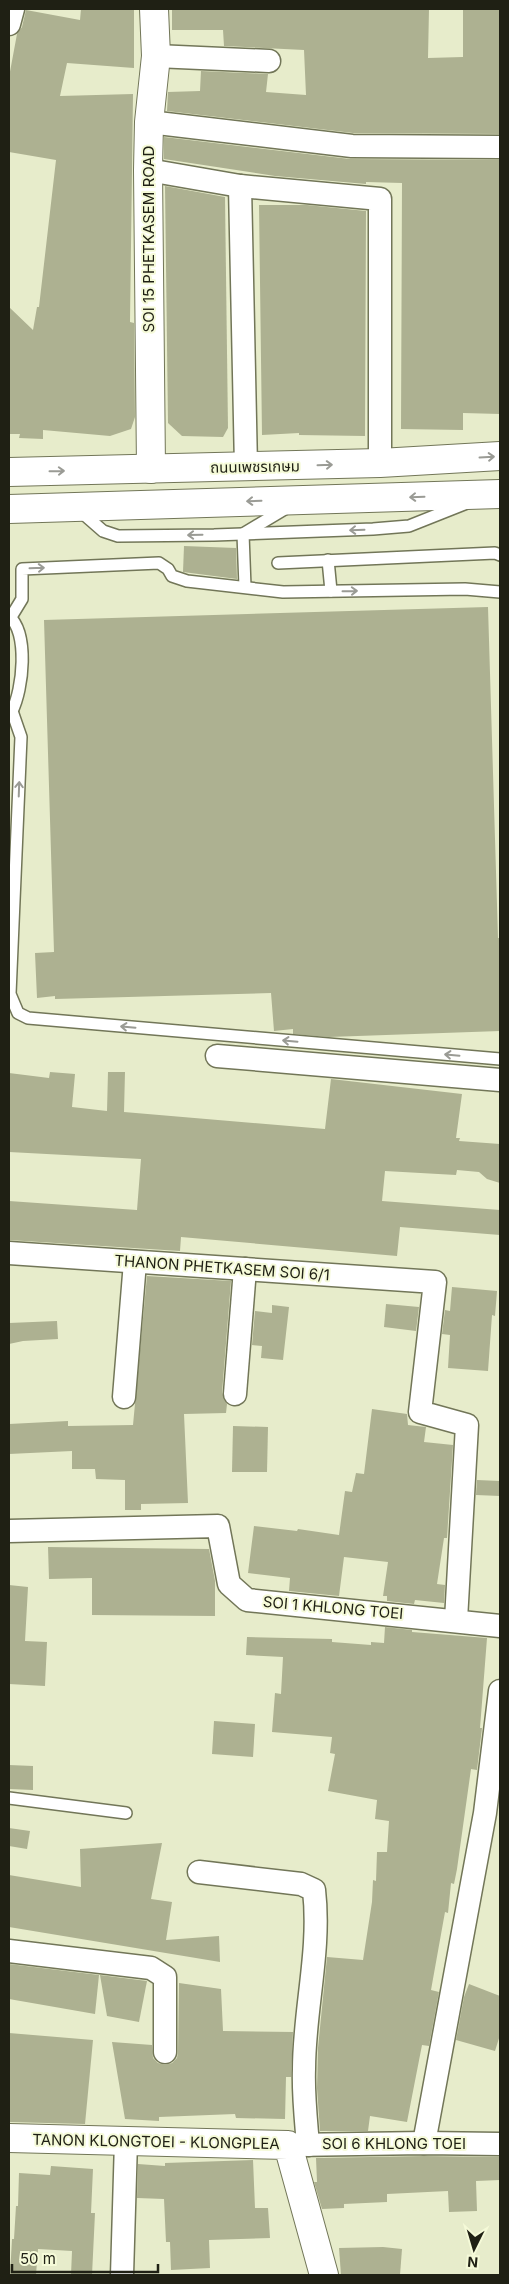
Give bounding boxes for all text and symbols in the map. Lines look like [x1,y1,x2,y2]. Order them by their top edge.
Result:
street label: SOI 15 PHETKASEM ROAD [139,146,158,332]
one-way arrow [479,453,495,462]
street label: ถนนเพชรเกษม [210,456,300,477]
one-way arrow [317,460,333,469]
one-way arrow [49,466,65,476]
one-way arrow [409,492,425,501]
one-way arrow [246,496,262,506]
one-way arrow [350,525,366,535]
one-way arrow [187,530,204,540]
one-way arrow [28,564,44,573]
one-way arrow [341,586,357,596]
one-way arrow [14,781,23,797]
one-way arrow [120,1022,136,1031]
one-way arrow [282,1036,298,1046]
one-way arrow [444,1050,460,1060]
street label: THANON PHETKASEM SOI 6/1 [114,1250,330,1285]
street label: SOI 1 KHLONG TOEI [262,1592,404,1623]
street label: TANON KLONGTOEI - KLONGPLEA [32,2130,280,2153]
street label: SOI 6 KHLONG TOEI [322,2134,466,2153]
north arrow [449,2224,499,2274]
scale bar [12,2242,159,2274]
text: 50 m [20,2249,56,2268]
text: N [467,2254,479,2271]

